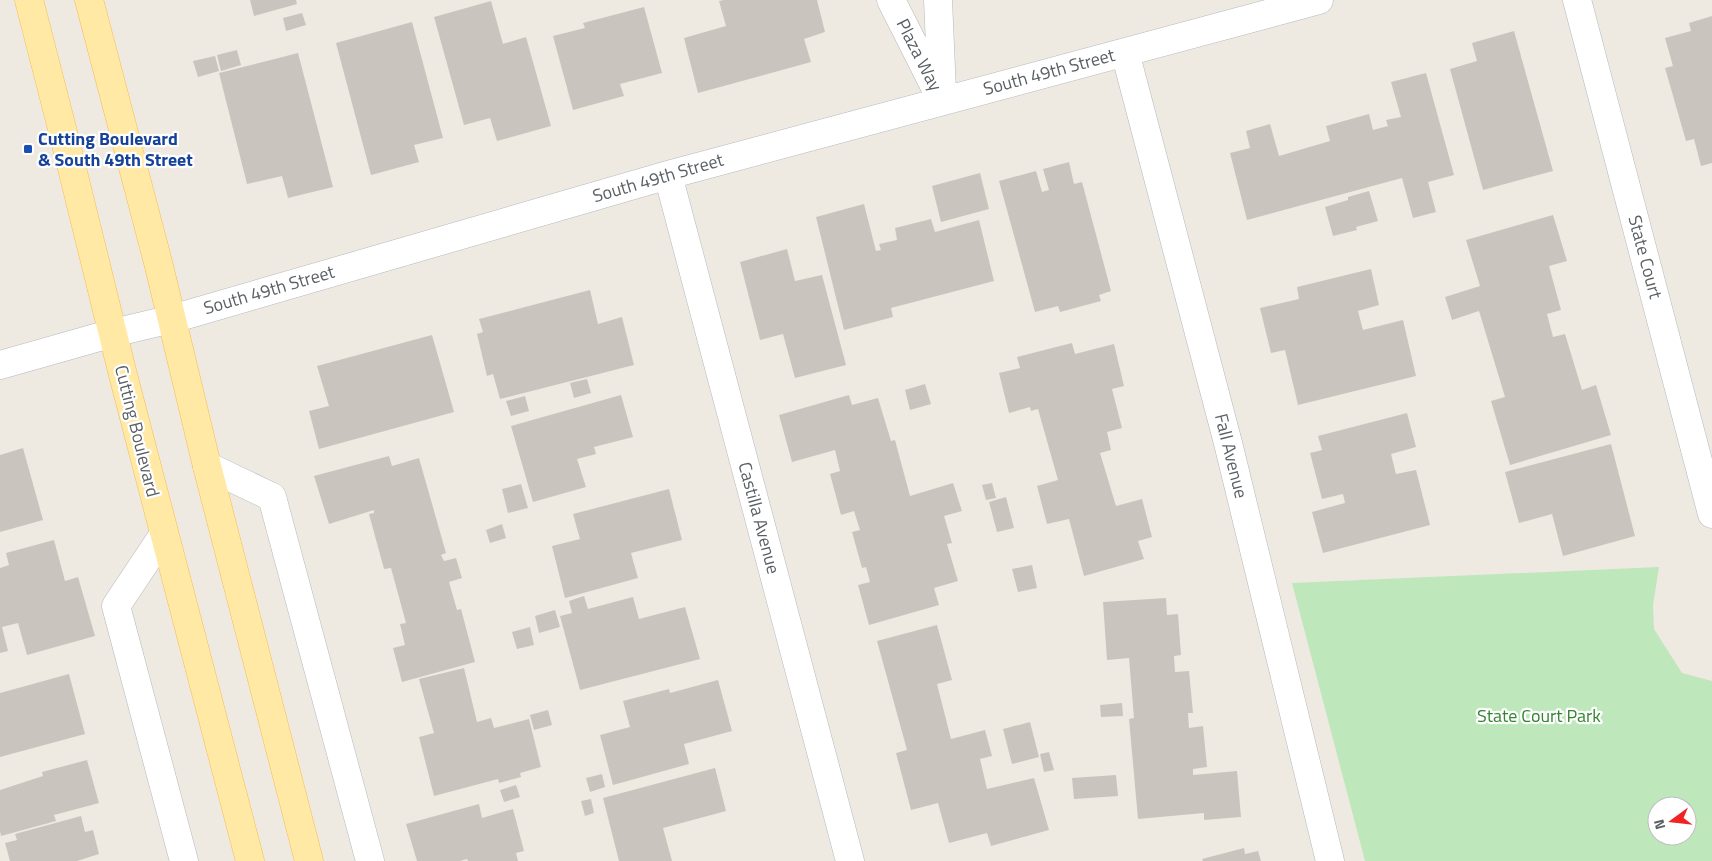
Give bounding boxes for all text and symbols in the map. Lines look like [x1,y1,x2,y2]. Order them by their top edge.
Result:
street label: Plaza Way [890,14,949,96]
street label: South 49th Street [980,41,1118,102]
place label: Cutting Boulevard & South 49th Street [38,125,193,173]
marker: Cutting Boulevard & South 49th Street [22,143,34,155]
street label: South 49th Street [589,146,727,209]
street label: State Court [1621,212,1670,302]
street label: South 49th Street [200,258,338,321]
street label: Cutting Boulevard [108,362,167,500]
street label: Fall Avenue [1208,411,1255,501]
street label: Castilla Avenue [732,459,787,577]
park label: State Court Park [1477,702,1601,729]
north arrow [1647,796,1697,846]
text: N [1648,817,1670,832]

